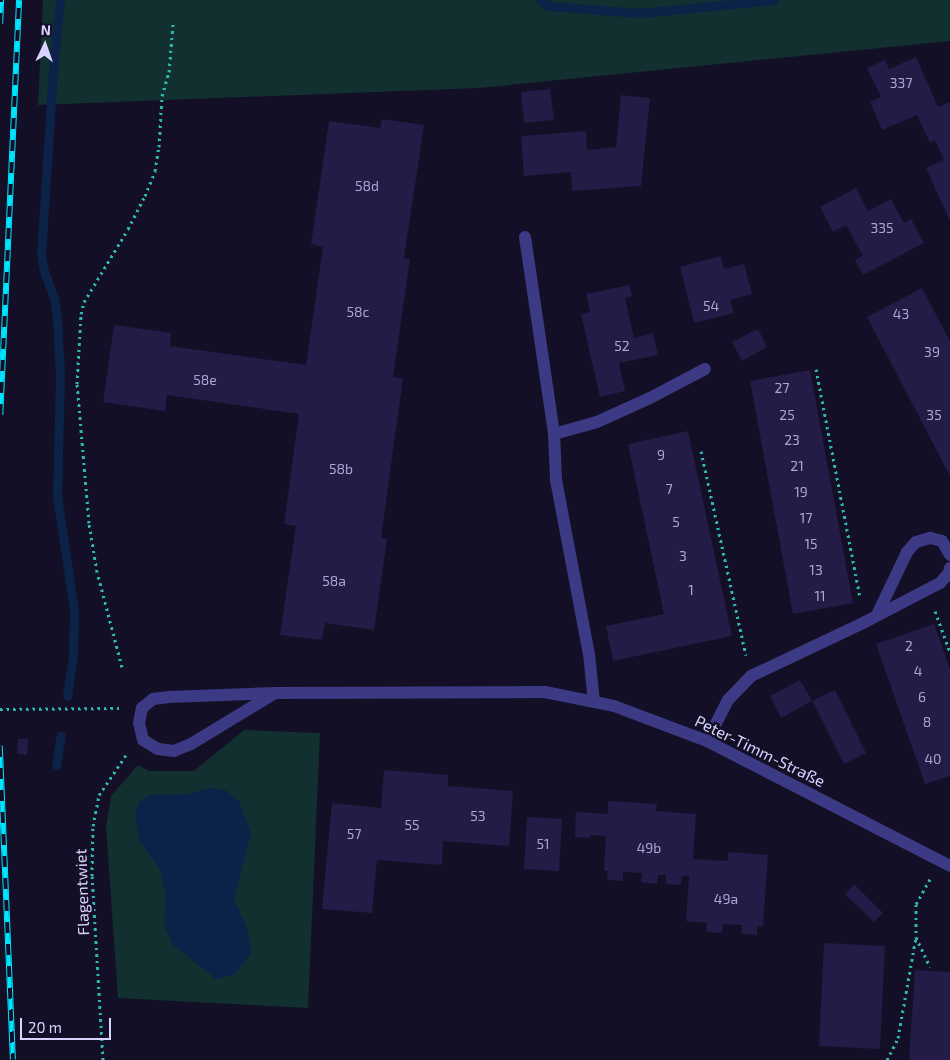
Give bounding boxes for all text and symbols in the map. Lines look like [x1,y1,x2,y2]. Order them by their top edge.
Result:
north arrow [20,20,70,70]
text: N [40,21,51,38]
house number: 337 [890,75,912,91]
house number: 58d [355,178,379,194]
house number: 335 [870,220,894,236]
house number: 54 [703,298,719,314]
house number: 58c [347,304,369,320]
house number: 43 [893,306,909,322]
house number: 52 [614,338,630,354]
house number: 39 [924,344,940,360]
house number: 58e [193,372,217,388]
house number: 27 [774,380,790,396]
house number: 25 [779,407,795,423]
house number: 35 [926,407,942,423]
house number: 23 [784,432,800,448]
house number: 9 [657,447,665,463]
house number: 21 [790,458,804,474]
house number: 58b [329,461,353,477]
house number: 7 [665,481,673,497]
house number: 19 [794,484,808,500]
house number: 17 [800,510,812,526]
house number: 5 [672,514,680,530]
house number: 15 [804,536,818,552]
house number: 3 [679,548,687,564]
house number: 13 [809,562,823,578]
house number: 58a [322,573,346,589]
house number: 1 [688,582,694,598]
house number: 11 [814,588,826,604]
house number: 2 [905,638,913,654]
house number: 4 [914,663,922,679]
house number: 6 [918,689,926,705]
street label: Peter-Timm-Straße [692,711,828,791]
house number: 8 [923,714,931,730]
house number: 40 [924,751,942,767]
house number: 53 [470,808,486,824]
house number: 55 [404,817,420,833]
house number: 57 [347,826,361,842]
house number: 51 [536,836,550,852]
house number: 49b [637,840,661,856]
street label: Flagentwiet [71,848,93,936]
house number: 49a [714,891,738,907]
scale bar [22,1008,114,1040]
text: 20 m [28,1018,62,1036]

